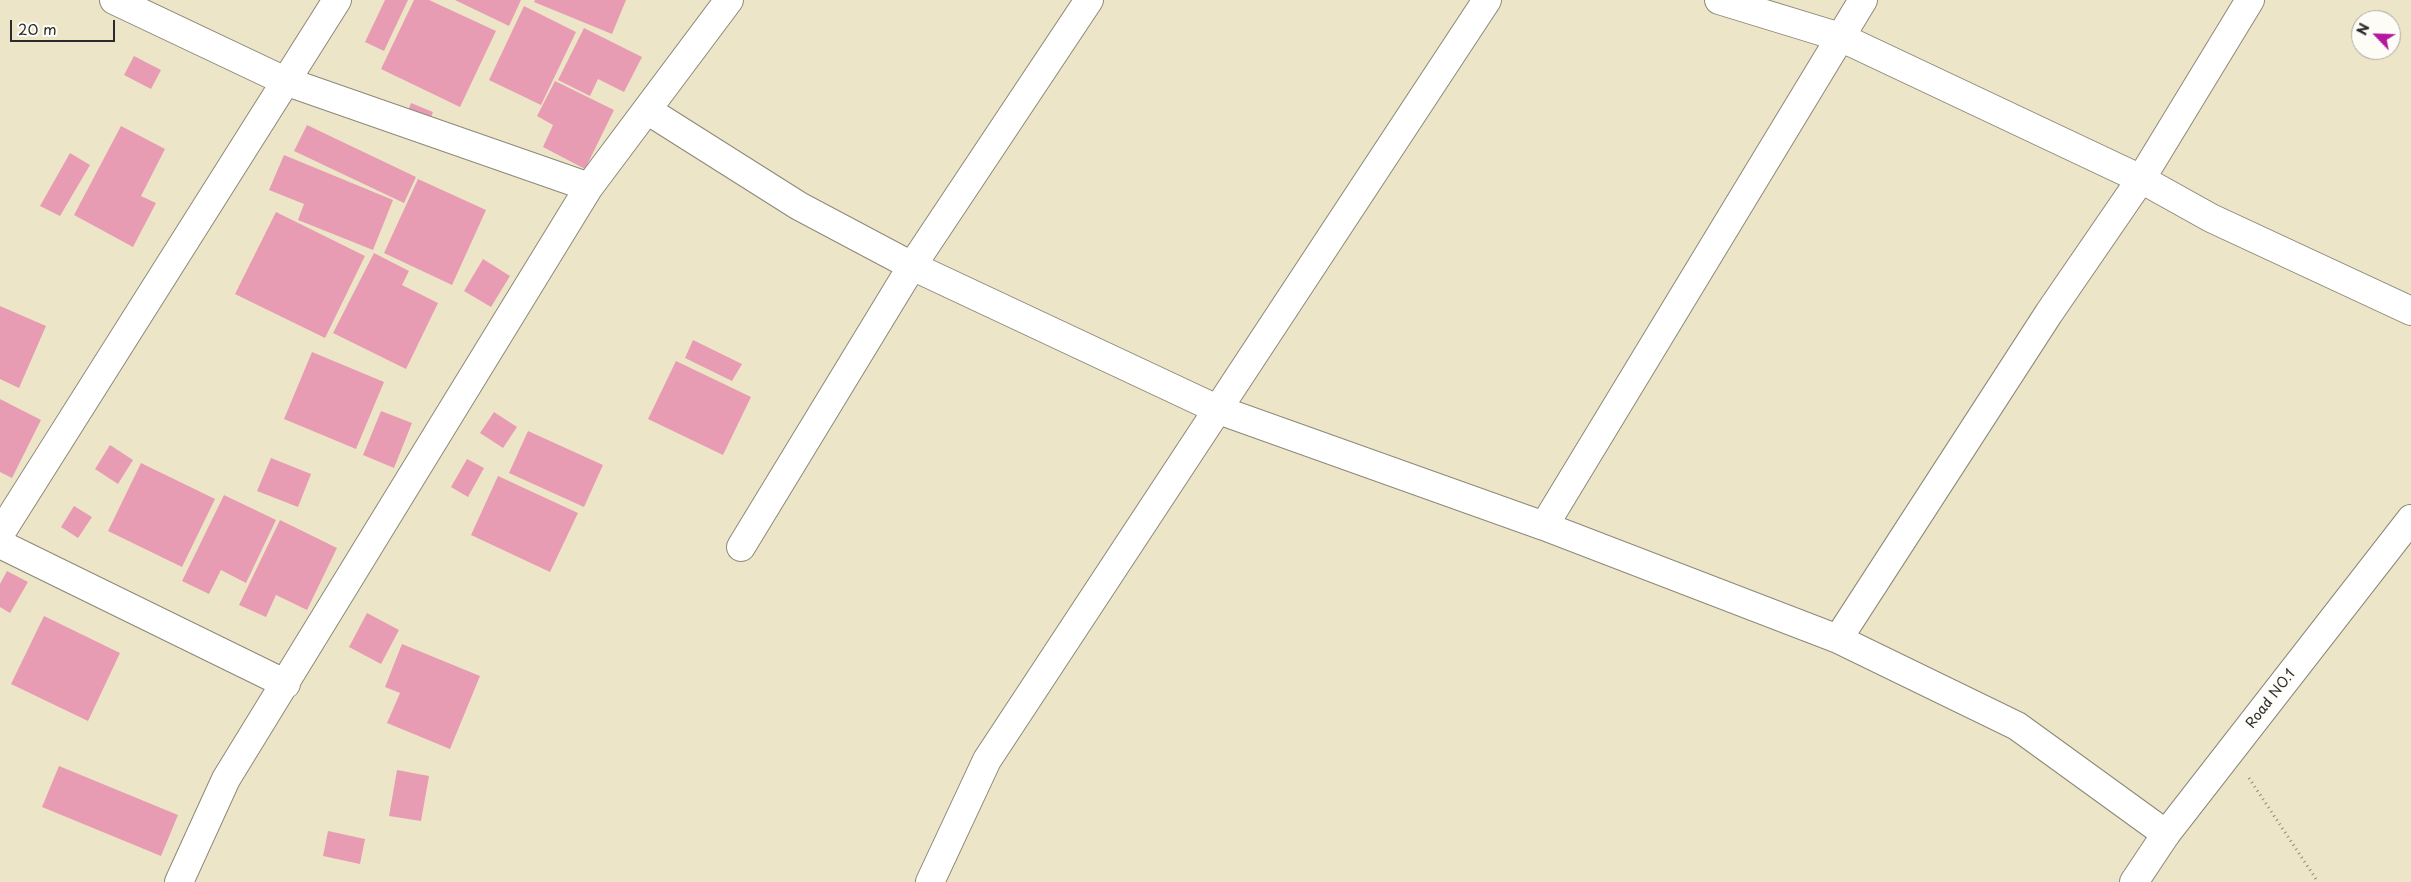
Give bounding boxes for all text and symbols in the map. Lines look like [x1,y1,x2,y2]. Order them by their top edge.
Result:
scale bar [12,10,118,42]
north arrow [2351,10,2401,60]
text: 20 m [18,17,57,40]
text: N [2351,20,2375,38]
street label: Road NO.1 [2243,666,2299,732]

